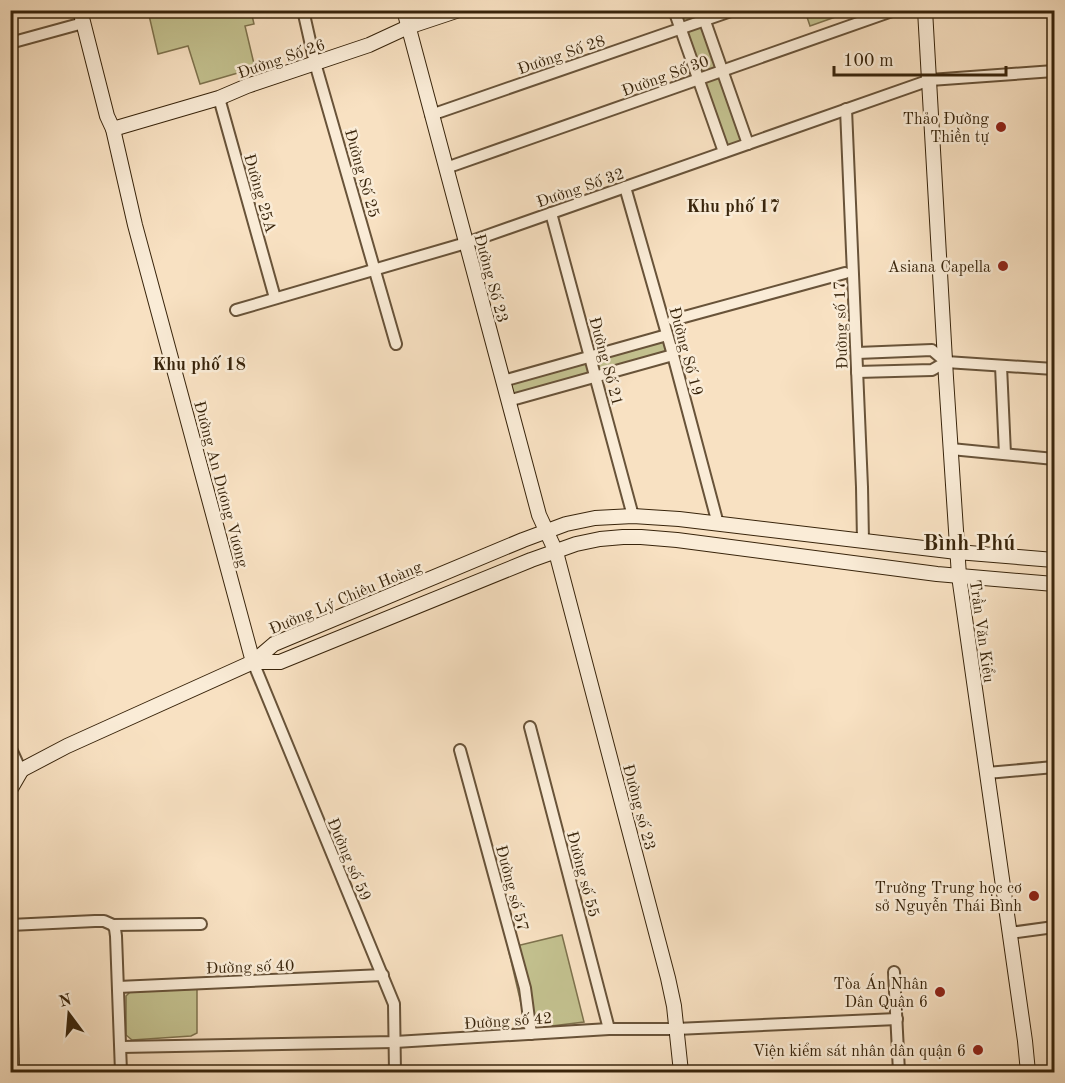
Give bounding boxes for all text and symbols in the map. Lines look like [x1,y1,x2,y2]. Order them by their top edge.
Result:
street label: Đường Số 28 [515,32,607,78]
street label: Đường Số 26 [235,36,327,82]
scale bar [834,39,1006,77]
street label: Đường Số 30 [619,52,711,100]
text: 100 m [843,52,894,70]
place label: Thảo Đường Thiền tự [903,112,989,146]
marker: Thảo Đường Thiền tự [994,120,1008,134]
street label: Đường Số 25 [341,127,383,220]
street label: Đường 25A [240,152,278,235]
street label: Đường Số 32 [534,165,626,211]
district label: Khu phố 17 [686,197,780,216]
street label: Đường Số 23 [471,232,512,325]
marker: Asiana Capella [996,259,1010,273]
place label: Asiana Capella [888,260,991,276]
street label: Đường số 17 [830,280,852,369]
street label: Đường Số 19 [666,305,707,398]
street label: Đường Số 21 [586,315,627,408]
district label: Khu phố 18 [152,355,246,374]
street label: Đường An Dương Vương [190,399,250,570]
district label: Bình Phú [923,533,1015,555]
street label: Đường Lý Chiêu Hoàng [267,559,425,638]
street label: Trần Văn Kiểu [966,578,999,684]
street label: Đường số 23 [619,762,659,852]
street label: Đường số 59 [324,815,375,904]
street label: Đường số 55 [563,829,603,919]
street label: Đường số 57 [492,843,532,933]
place label: Trường Trung học cơ sở Nguyễn Thái Bình [874,881,1022,915]
marker: Trường Trung học cơ sở Nguyễn Thái Bình [1027,889,1041,903]
street label: Đường số 40 [206,956,295,978]
place label: Tòa Án Nhân Dân Quận 6 [833,973,928,1011]
north arrow [39,984,99,1044]
marker: Tòa Án Nhân Dân Quận 6 [933,985,947,999]
text: N [57,992,74,1011]
street label: Đường số 42 [463,1009,553,1033]
place label: Viện kiểm sát nhân dân quận 6 [753,1042,966,1060]
marker: Viện kiểm sát nhân dân quận 6 [971,1043,985,1057]

